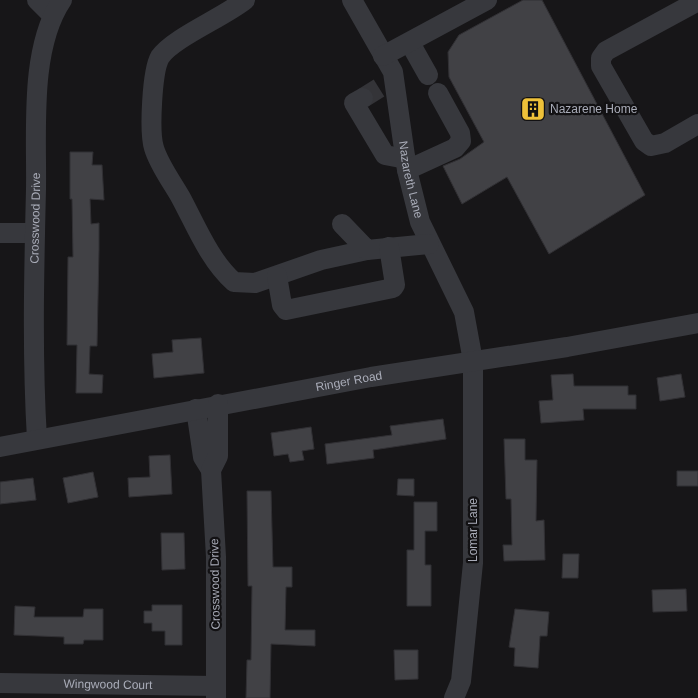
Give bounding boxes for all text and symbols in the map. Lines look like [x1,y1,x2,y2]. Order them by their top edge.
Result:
building icon: Nazarene Home [520,96,546,122]
place label: Nazarene Home [550,102,638,116]
street label: Nazareth Lane [396,140,426,220]
street label: Crosswood Drive [27,172,43,264]
street label: Ringer Road [314,368,383,394]
street label: Lomar Lane [466,498,480,562]
street label: Crosswood Drive [207,538,223,630]
street label: Wingwood Court [63,677,153,692]

